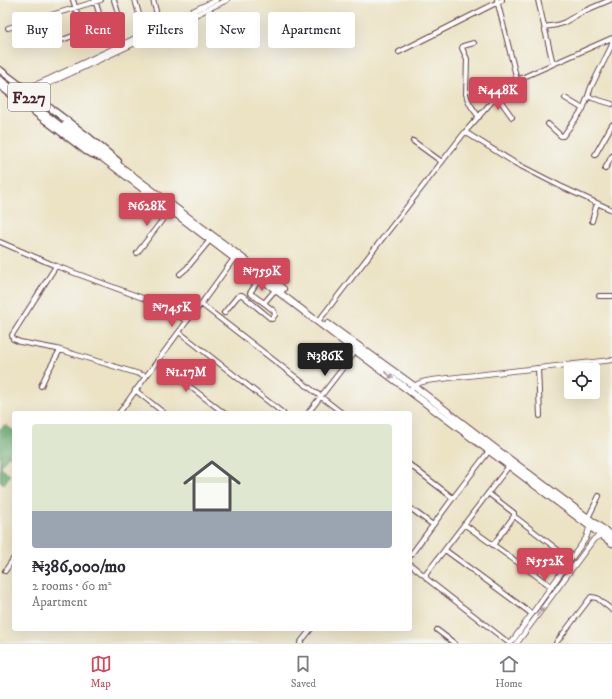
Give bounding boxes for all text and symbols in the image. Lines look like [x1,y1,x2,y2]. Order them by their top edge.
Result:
chip: Buy [12,12,62,48]
chip: Rent [70,12,125,48]
chip: Filters [133,12,198,48]
chip: New [206,12,260,48]
chip: Apartment [268,12,355,48]
pin: ₦448K [470,77,526,111]
text: ₦448K [478,82,518,98]
road number: F227 [8,83,50,111]
pin: ₦628K [119,193,175,227]
text: ₦628K [128,198,166,214]
pin: ₦759K [234,258,290,292]
text: ₦759K [243,263,281,279]
pin: ₦745K [144,294,200,328]
text: ₦745K [152,299,192,315]
pin: ₦386K [297,343,353,377]
text: ₦386K [307,348,343,364]
pin: ₦1.17M [153,359,219,393]
map controls [564,363,600,399]
button: locate [564,363,600,399]
text: ₦1.17M [166,364,206,380]
one-way arrow [383,371,394,379]
icon: home [176,450,248,522]
pin: ₦552K [517,548,573,582]
text: ₦552K [526,553,564,569]
text: ₦386,000/mo [32,556,126,578]
text: 2 rooms · 60 m² [32,578,112,594]
text: Apartment [32,594,87,610]
one-way arrow [536,606,544,617]
tab: Map [90,653,112,691]
tab: Saved [291,653,316,691]
tab: Home [495,653,522,691]

